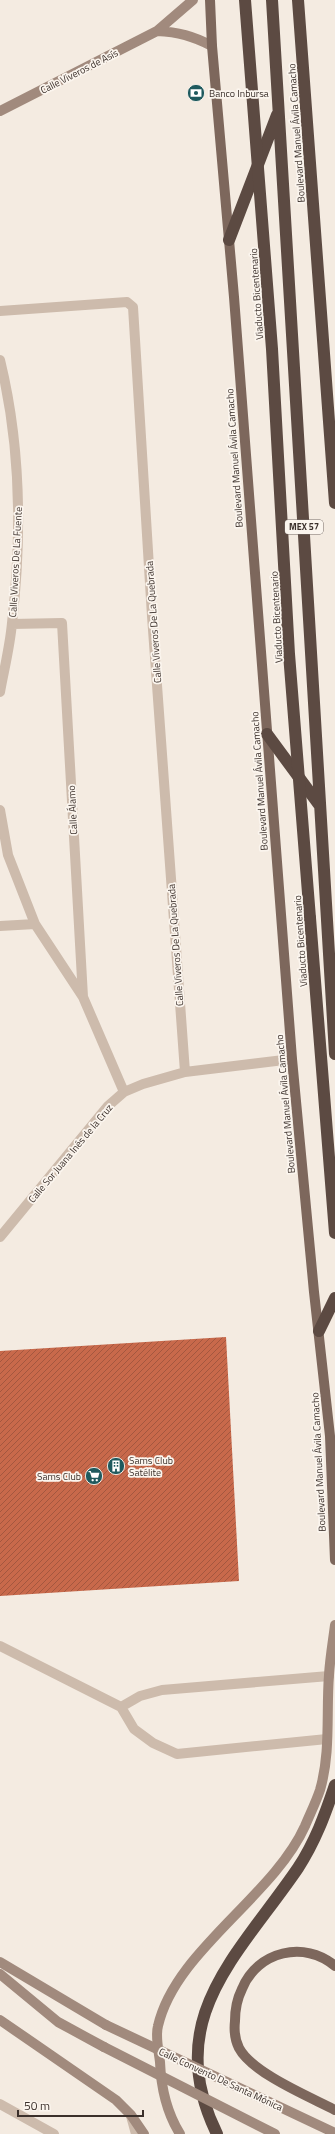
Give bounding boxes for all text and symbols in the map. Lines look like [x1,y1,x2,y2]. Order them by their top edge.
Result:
street label: Calle Viveros de Asís [38,45,121,98]
street label: Boulevard Manuel Ávila Camacho [284,63,309,203]
bank icon: Banco Inbursa [186,83,206,103]
place label: Banco Inbursa [209,86,269,101]
street label: Viaducto Bicentenario [246,248,267,340]
street label: Boulevard Manuel Ávila Camacho [222,388,247,528]
street label: Calle Viveros De La Fuente [5,506,26,618]
road number: MEX 57 [285,520,323,534]
street label: Calle Viveros De La Quebrada [142,560,165,683]
street label: Viaducto Bicentenario [267,571,286,663]
street label: Boulevard Manuel Ávila Camacho [247,711,272,851]
street label: Calle Álamo [64,785,81,835]
street label: Calle Viveros De La Quebrada [164,883,187,1006]
street label: Viaducto Bicentenario [290,895,311,987]
street label: Boulevard Manuel Ávila Camacho [272,1034,299,1174]
street label: Calle Sor Juana Inés de la Cruz [24,1100,117,1206]
street label: Boulevard Manuel Ávila Camacho [307,1392,330,1532]
place label: Sams Club Satélite [129,1453,173,1480]
building icon: Sams Club Satélite [106,1456,126,1476]
supermarket icon: Sams Club [84,1466,104,1486]
place label: Sams Club [37,1469,81,1484]
street label: Calle Convento De Santa Mónica [156,2044,285,2115]
scale bar [18,2092,143,2118]
text: 50 m [24,2096,50,2115]

